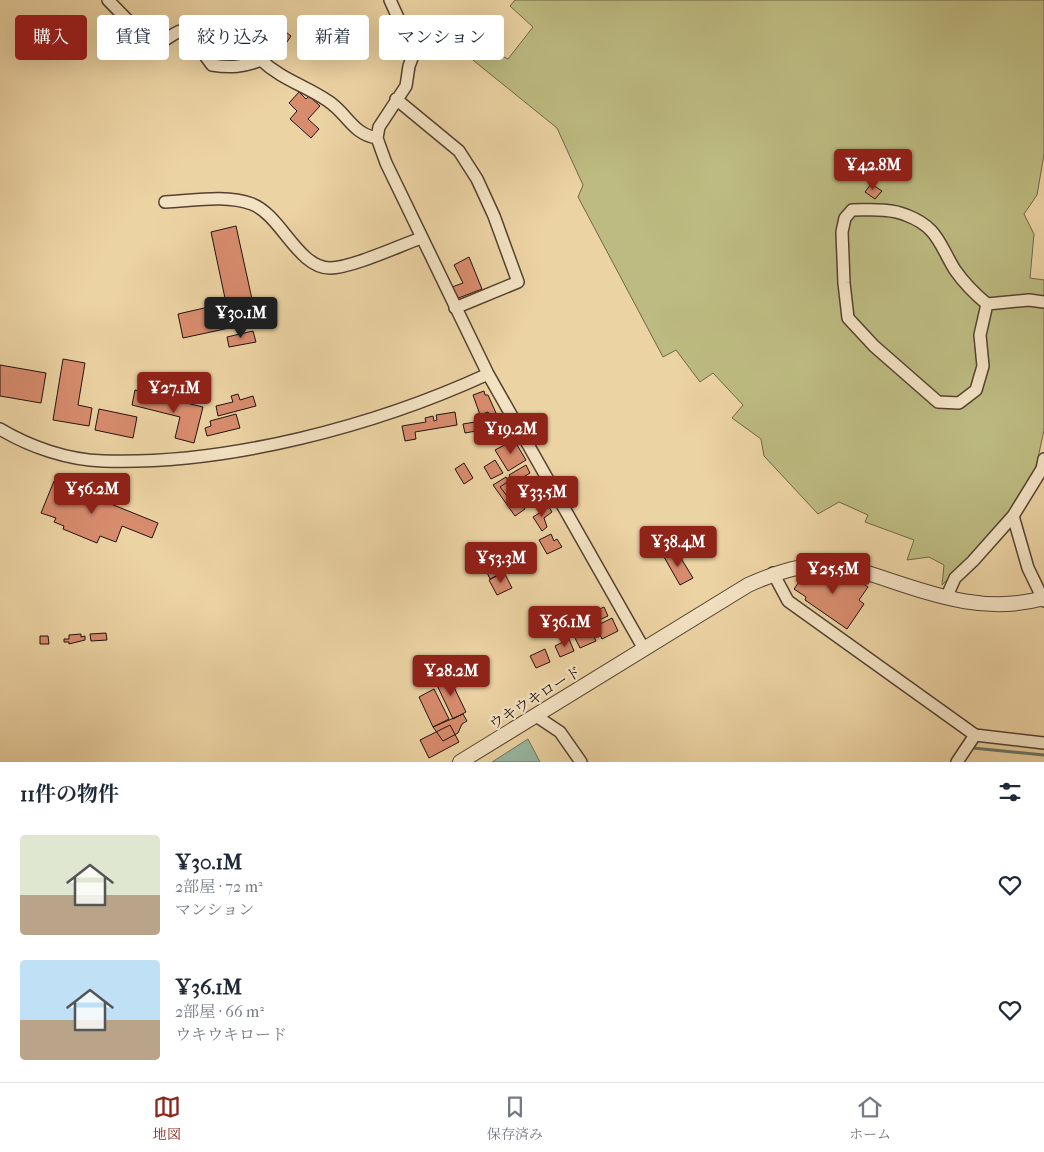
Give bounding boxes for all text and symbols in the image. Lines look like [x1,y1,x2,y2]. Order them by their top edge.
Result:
chip: 購入 [15,15,87,60]
chip: 賃貸 [97,15,169,60]
chip: 絞り込み [179,15,287,60]
chip: 新着 [297,15,369,60]
chip: マンション [379,15,504,60]
pin: ¥42.8M [832,148,914,191]
text: ¥42.8M [845,155,901,174]
pin: ¥30.1M [200,296,282,339]
text: ¥30.1M [215,303,267,322]
pin: ¥27.1M [133,372,215,414]
text: ¥27.1M [148,378,200,397]
pin: ¥19.2M [470,412,552,455]
text: ¥19.2M [485,419,537,438]
pin: ¥56.2M [51,472,133,515]
pin: ¥33.5M [501,476,583,518]
text: ¥56.2M [65,479,119,498]
text: ¥33.5M [517,482,567,501]
pin: ¥38.4M [637,526,719,568]
text: ¥38.4M [651,532,705,551]
pin: ¥53.3M [460,542,542,584]
text: ¥53.3M [476,548,526,567]
pin: ¥25.5M [792,552,874,595]
text: ¥25.5M [807,559,859,578]
pin: ¥36.1M [524,606,606,648]
text: ¥36.1M [539,612,591,631]
pin: ¥28.2M [410,654,492,697]
text: ¥28.2M [424,661,478,680]
street label: ウキウキロード [486,663,584,733]
icon: filters [996,778,1024,806]
text: 11件の物件 [20,782,119,806]
text: ¥30.1M [175,850,242,874]
icon: home [60,855,120,915]
icon: heart [996,871,1024,899]
text: 2部屋 · 72 m² [175,877,262,896]
text: マンション [175,900,254,919]
text: ¥36.1M [175,975,242,999]
icon: home [60,980,120,1040]
icon: heart [996,996,1024,1024]
text: 2部屋 · 66 m² [175,1002,264,1021]
text: ウキウキロード [175,1025,287,1044]
tab: 地図 [153,1093,181,1143]
tab: 保存済み [487,1093,543,1143]
tab: ホーム [849,1093,891,1143]

